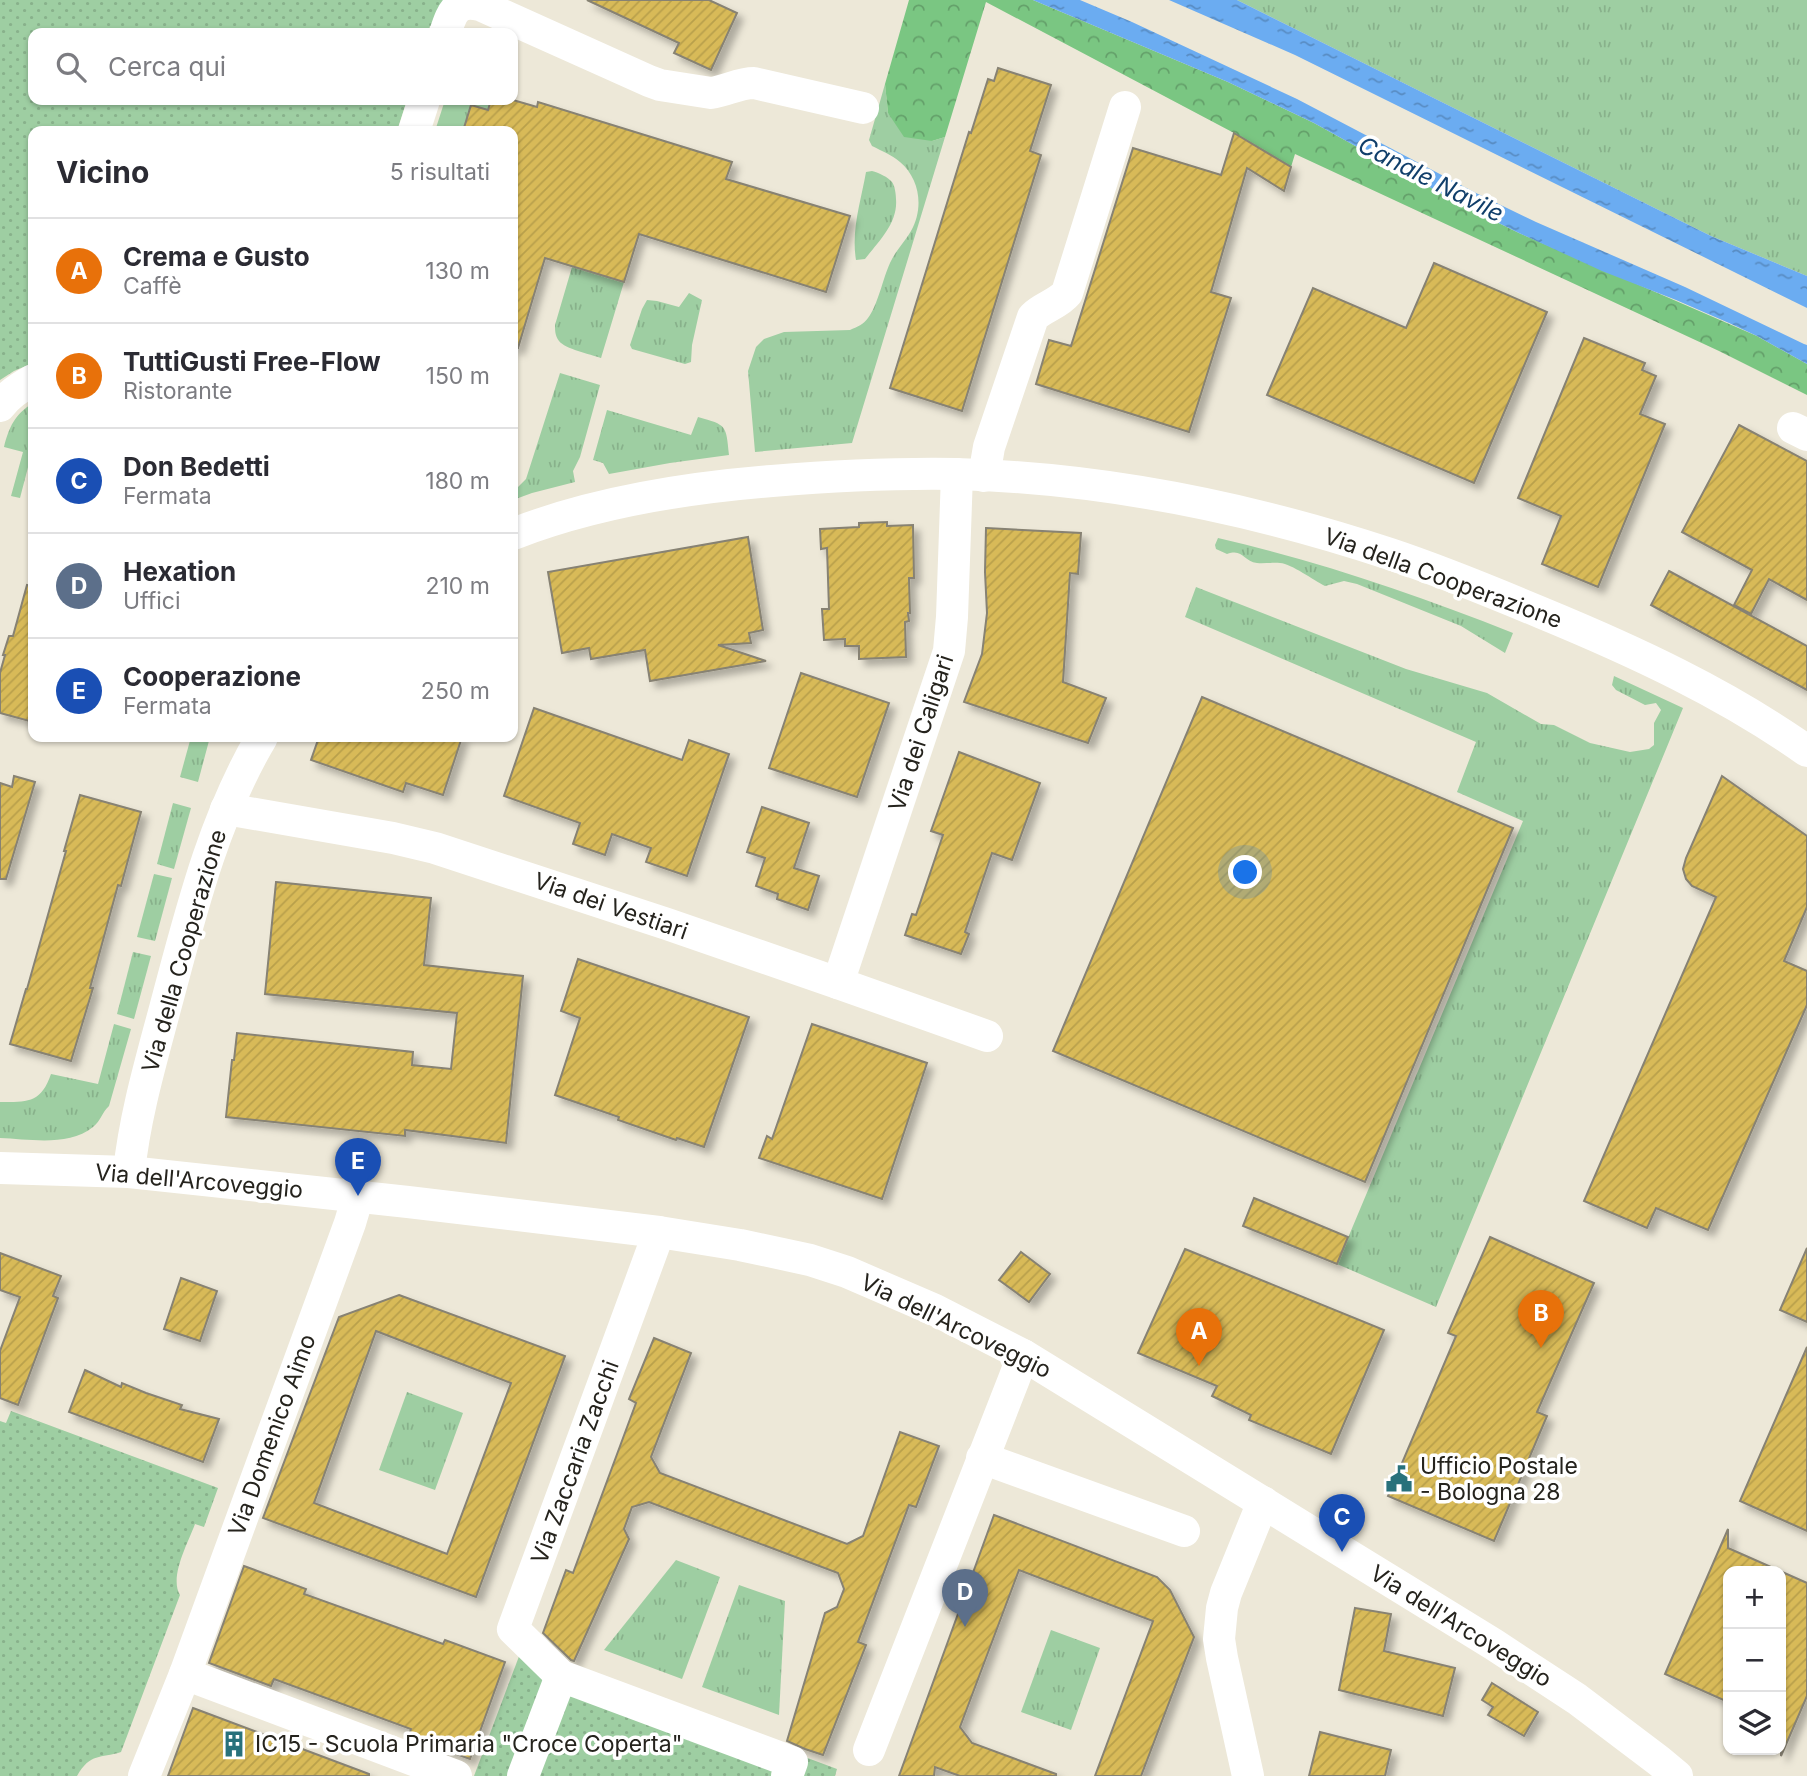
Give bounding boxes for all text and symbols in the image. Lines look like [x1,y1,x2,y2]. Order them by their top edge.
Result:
search box [28,28,518,105]
icon: search [52,48,90,86]
text: Cerca qui [108,51,226,82]
water label: Canale Navile [1354,130,1508,228]
text: Vicino [56,154,149,190]
text: 5 risultati [390,158,490,186]
text: Crema e Gusto [123,241,310,272]
text: A [70,257,88,285]
text: 130 m [425,257,490,285]
text: Caffè [123,272,182,300]
text: TuttiGusti Free-Flow [123,346,381,377]
text: B [71,362,87,390]
text: 150 m [426,362,490,390]
text: Ristorante [123,377,232,405]
text: Don Bedetti [123,451,270,482]
text: C [70,467,88,495]
text: 180 m [425,467,490,495]
text: Fermata [123,482,212,510]
street label: Via della Cooperazione [1320,522,1566,634]
text: Hexation [123,556,236,587]
text: D [71,572,87,600]
text: 210 m [425,572,490,600]
text: Uffici [123,587,181,615]
street label: Via dei Caligari [883,651,959,815]
text: Cooperazione [123,661,301,692]
text: E [72,677,86,705]
text: 250 m [421,677,490,705]
text: Fermata [123,692,212,720]
street label: Via della Cooperazione [136,826,232,1076]
your location [1228,855,1262,889]
street label: Via dei Vestiari [530,867,692,945]
pin: E [335,1138,381,1196]
street label: Via dell'Arcoveggio [94,1158,304,1204]
street label: Via dell'Arcoveggio [856,1268,1056,1384]
pin: B [1518,1290,1564,1348]
pin: A [1176,1308,1222,1366]
street label: Via Domenico Aimo [222,1330,322,1540]
street label: Via Zaccaria Zacchi [525,1356,625,1568]
place label: Ufficio Postale - Bologna 28 [1420,1452,1578,1506]
public building icon: Ufficio Postale - Bologna 28 [1384,1464,1414,1494]
pin: C [1319,1494,1365,1552]
street label: Via dell'Arcoveggio [1365,1559,1557,1693]
map controls [1723,1566,1786,1755]
button: + [1723,1566,1786,1629]
pin: D [942,1569,988,1627]
button: − [1723,1629,1786,1692]
button: layers [1723,1692,1786,1755]
building icon: IC15 - Scuola Primaria "Croce Coperta" [219,1729,249,1759]
place label: IC15 - Scuola Primaria "Croce Coperta" [255,1730,682,1758]

